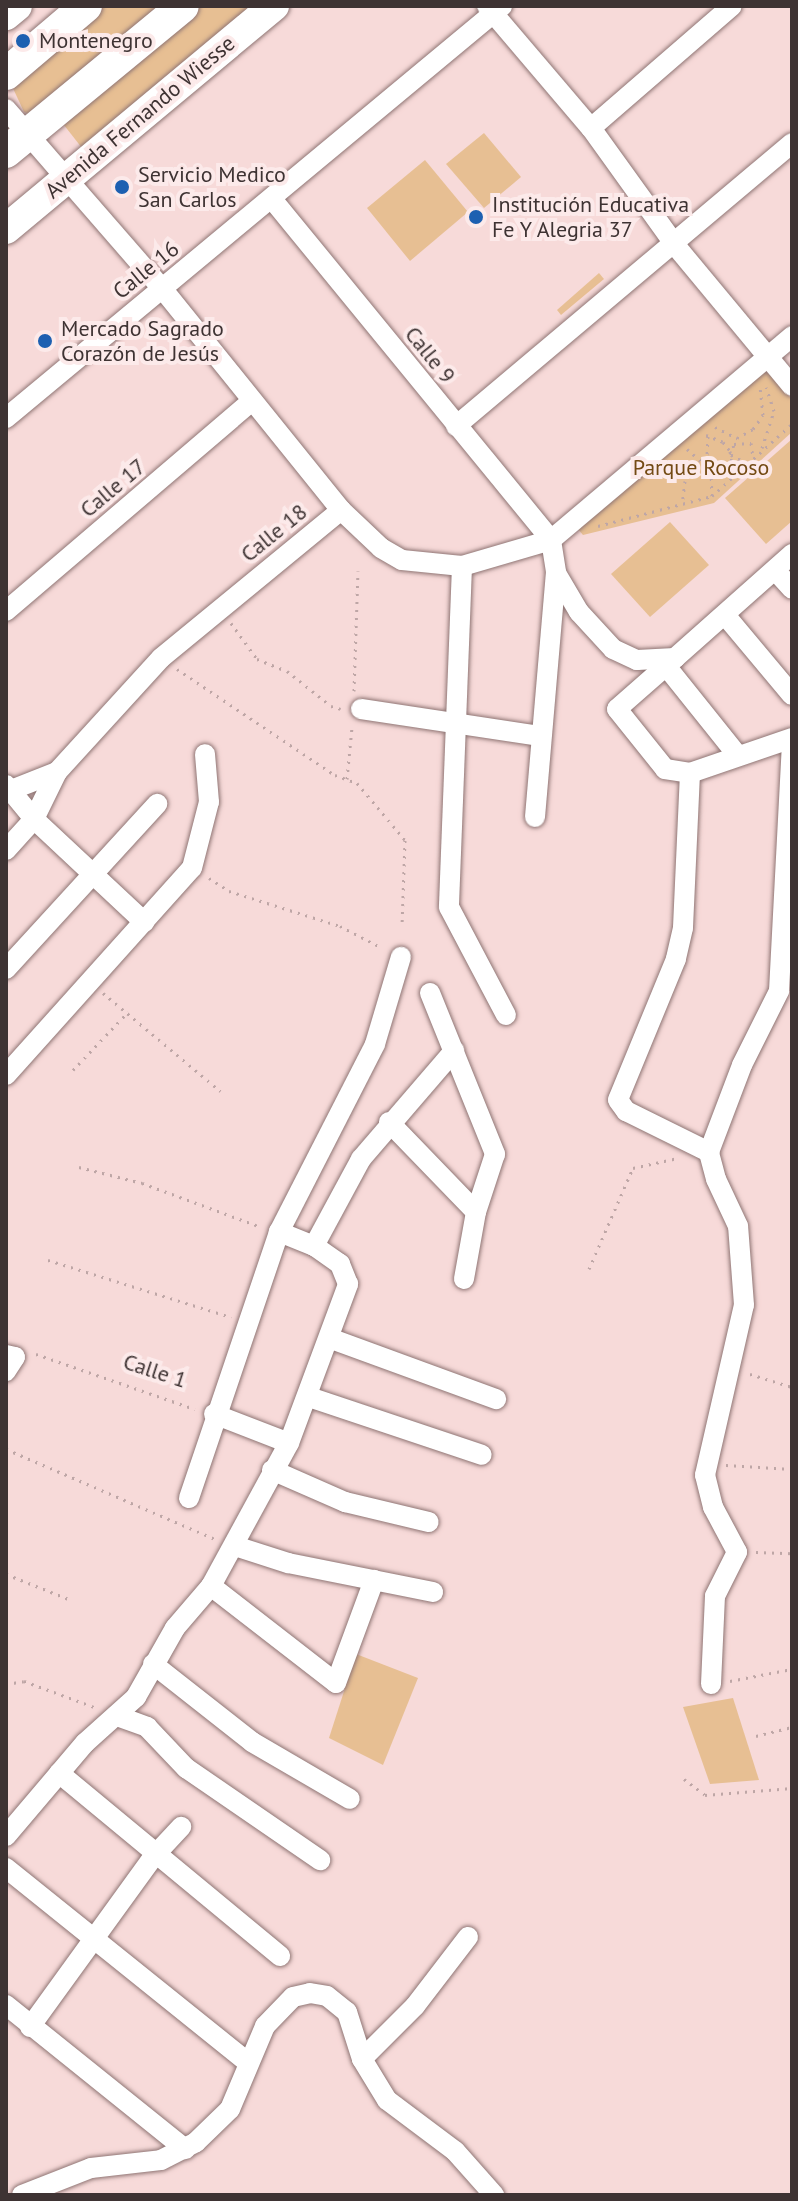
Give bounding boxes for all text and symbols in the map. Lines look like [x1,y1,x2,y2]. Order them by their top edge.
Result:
place label: Montenegro [39,28,153,54]
street label: Avenida Fernando Wiesse [40,30,240,204]
marker: Montenegro [14,32,32,50]
place label: Servicio Medico San Carlos [138,161,286,212]
marker: Servicio Medico San Carlos [113,178,131,196]
place label: Institución Educativa Fe Y Alegria 37 [492,191,689,242]
marker: Institución Educativa Fe Y Alegria 37 [467,208,485,226]
street label: Calle 16 [108,236,184,304]
place label: Mercado Sagrado Corazón de Jesús [61,315,224,366]
street label: Calle 9 [399,321,461,389]
marker: Mercado Sagrado Corazón de Jesús [36,332,54,350]
street label: Calle 17 [75,453,151,523]
park label: Parque Rocoso [633,455,769,481]
street label: Calle 18 [236,499,312,567]
street label: Calle 1 [120,1348,190,1394]

